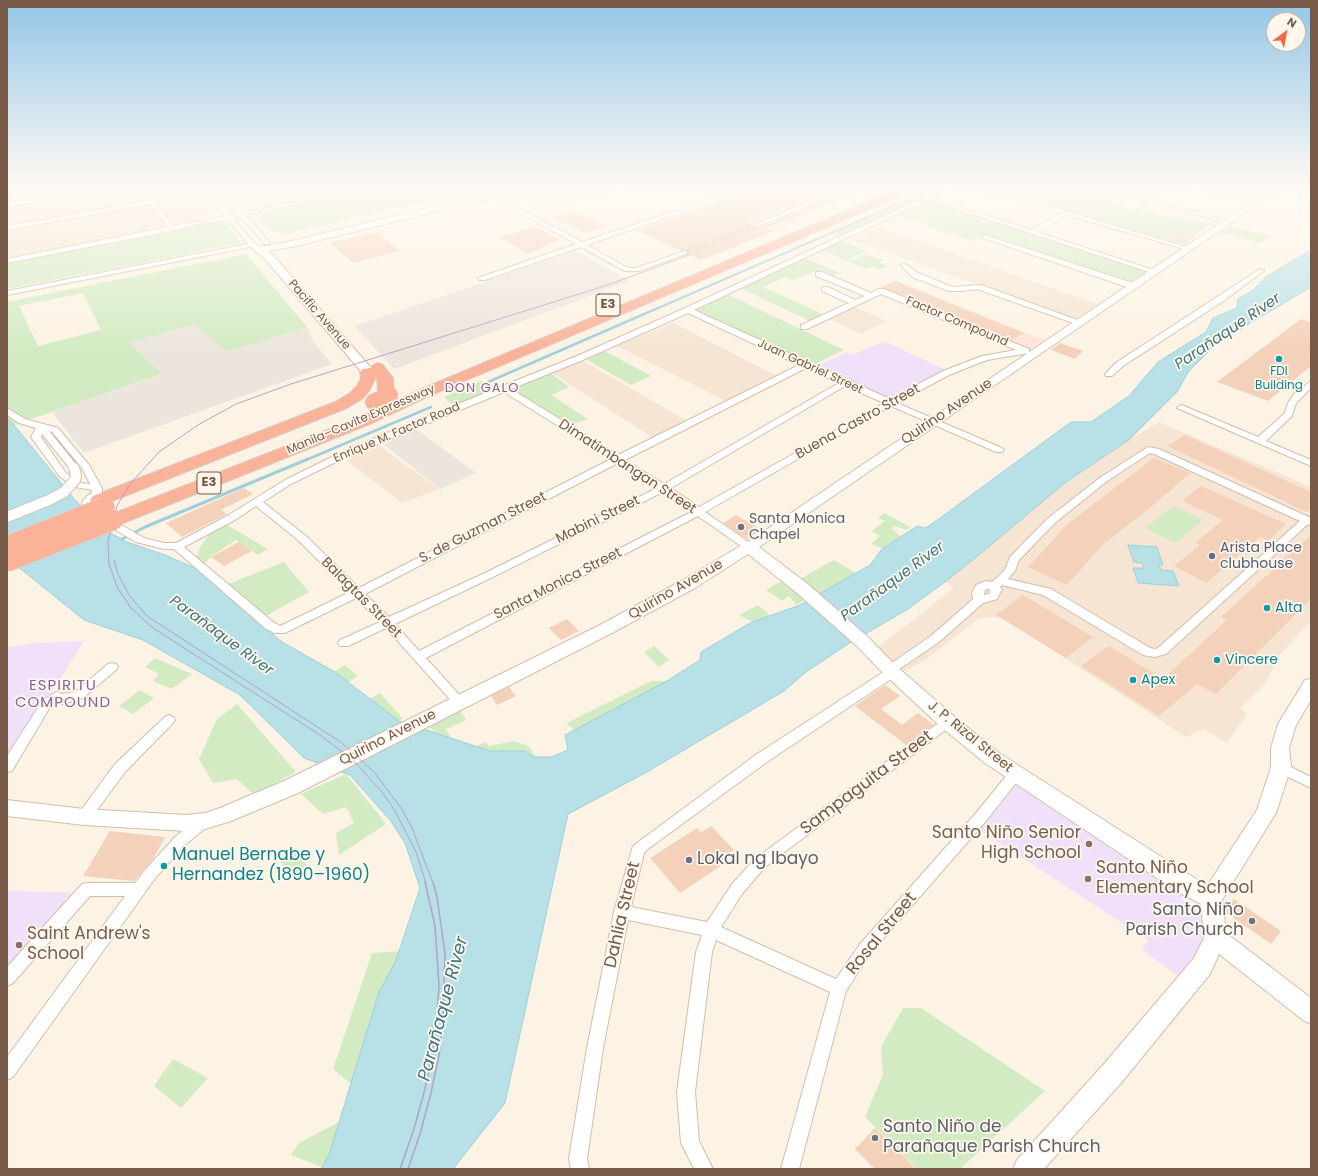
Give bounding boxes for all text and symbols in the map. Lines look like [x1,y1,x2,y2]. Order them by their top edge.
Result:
north arrow [1266,12,1306,52]
text: N [1284,14,1300,32]
street label: Pacific Avenue [285,277,353,353]
water label: Parañaque River [1172,290,1284,374]
road number: E3 [596,294,620,316]
street label: Factor Compound [904,294,1010,350]
street label: Juan Gabriel Street [755,336,865,398]
marker: FDI Building [1274,354,1284,364]
place label: FDI Building [1255,365,1303,393]
street label: Quirino Avenue [898,375,996,449]
district label: DON GALO [445,381,519,397]
street label: Buena Castro Street [793,381,923,463]
street label: Manila–Cavite Expressway [285,382,437,458]
street label: Enrique M. Factor Road [332,400,462,466]
street label: Dimatimbangan Street [555,416,699,518]
road number: E3 [197,472,221,494]
street label: S. de Guzman Street [417,489,549,567]
street label: Mabini Street [553,492,643,548]
place label: Santa Monica Chapel [749,511,845,544]
marker: Santa Monica Chapel [736,522,746,532]
water label: Parañaque River [838,538,948,626]
place label: Arista Place clubhouse [1220,540,1302,572]
street label: Santa Monica Street [491,544,625,624]
marker: Arista Place clubhouse [1207,551,1217,561]
street label: Balagtas Street [317,554,405,642]
street label: Quirino Avenue [626,556,726,624]
water label: Parañaque River [166,592,276,680]
place label: Alta [1275,600,1302,616]
marker: Alta [1262,603,1272,613]
place label: Vincere [1225,652,1278,668]
marker: Vincere [1212,655,1222,665]
place label: Apex [1141,672,1175,688]
marker: Apex [1128,675,1138,685]
district label: ESPIRITU COMPOUND [15,677,111,712]
street label: J. P. Rizal Street [924,697,1016,777]
street label: Quirino Avenue [337,706,439,770]
street label: Sampaguita Street [797,727,937,839]
place label: Santo Niño Senior High School [932,824,1081,864]
marker: Santo Niño Senior High School [1084,839,1094,849]
place label: Manuel Bernabe y Hernandez (1890–1960) [172,846,370,886]
place label: Lokal ng Ibayo [697,850,819,870]
marker: Lokal ng Ibayo [684,855,694,865]
place label: Santo Niño Elementary School [1096,859,1254,899]
street label: Dahlia Street [601,860,645,970]
marker: Manuel Bernabe y Hernandez (1890–1960) [159,861,169,871]
marker: Santo Niño Elementary School [1083,874,1093,884]
street label: Rosal Street [843,889,921,979]
place label: Santo Niño Parish Church [1125,901,1244,941]
marker: Santo Niño Parish Church [1247,916,1257,926]
place label: Saint Andrew's School [27,925,150,965]
water label: Parañaque River [414,934,474,1084]
marker: Saint Andrew's School [14,940,24,950]
place label: Santo Niño de Parañaque Parish Church [883,1118,1101,1158]
marker: Santo Niño de Parañaque Parish Church [870,1133,880,1143]

